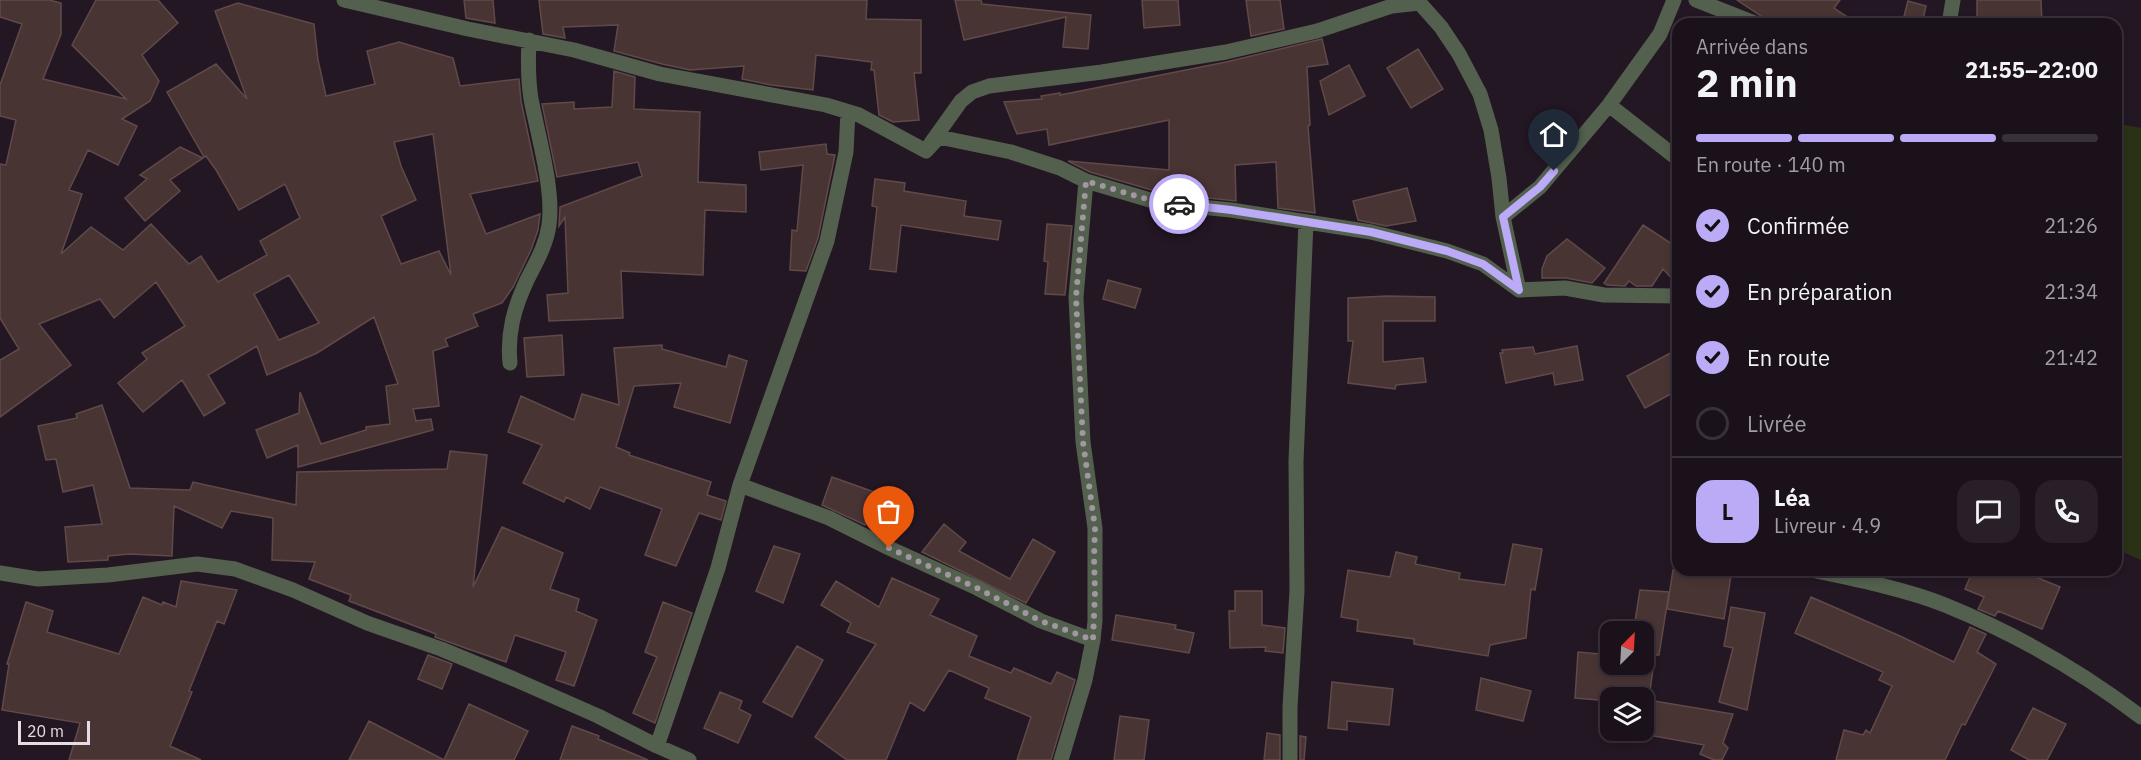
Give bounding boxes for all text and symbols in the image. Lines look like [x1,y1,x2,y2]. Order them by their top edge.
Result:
text: Arrivée dans [1696,33,1808,60]
text: 21:55–22:00 [1965,55,2098,84]
text: 2 min [1696,57,1798,108]
pin [1528,109,1579,171]
icon: home [1537,118,1570,151]
text: En route · 140 m [1696,151,1846,178]
courier [1149,174,1209,234]
icon: car [1163,188,1196,221]
icon: check [1696,209,1729,242]
text: Confirmée [1747,211,1849,240]
text: 21:26 [2044,212,2098,239]
icon: check [1696,275,1729,308]
text: En préparation [1747,277,1893,306]
text: 21:34 [2044,278,2098,305]
icon: check [1696,341,1729,374]
text: En route [1747,343,1830,372]
text: 21:42 [2044,344,2098,371]
text: Livrée [1747,409,1806,438]
button: chat [1957,480,2020,543]
button: phone [2035,480,2098,543]
text: Léa [1774,483,1810,512]
pin [863,486,914,548]
icon: bag [872,495,905,528]
text: L [1722,497,1733,526]
text: Livreur · 4.9 [1774,512,1881,539]
north arrow [1600,621,1654,675]
map controls [1600,621,1654,741]
button: layers [1600,687,1654,741]
scale bar [18,718,90,746]
text: 20 m [27,721,64,741]

